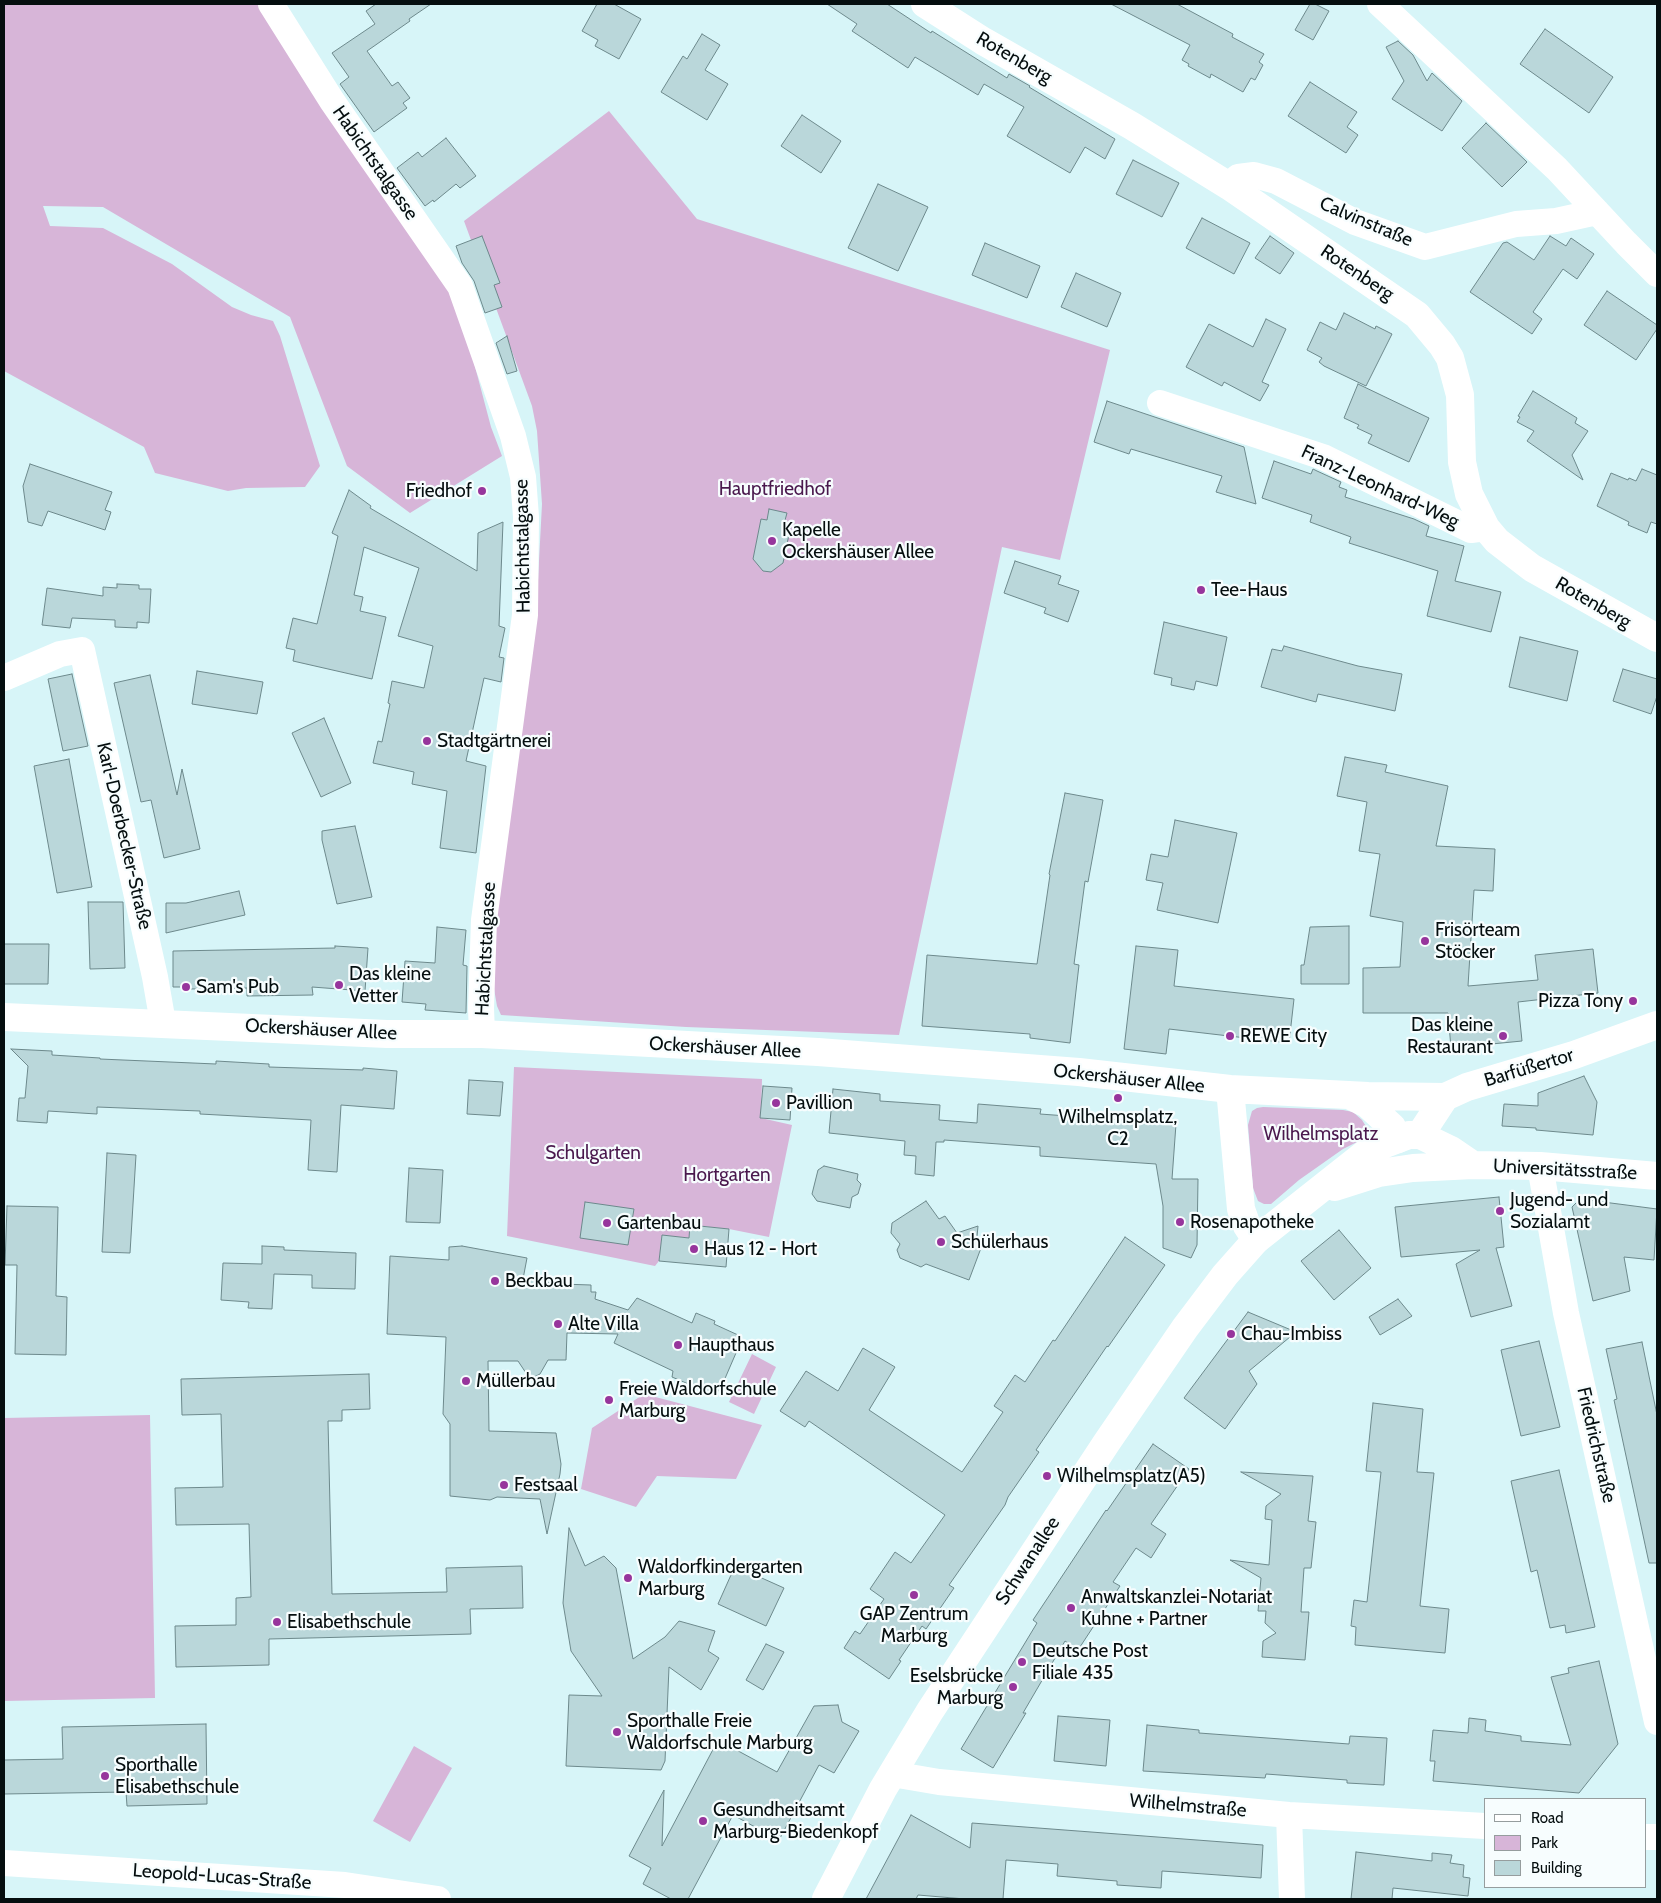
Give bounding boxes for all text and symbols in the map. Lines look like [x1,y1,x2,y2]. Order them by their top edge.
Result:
street label: Rotenberg [972,27,1056,89]
street label: Habichtstalgasse [327,102,423,224]
street label: Calvinstraße [1316,192,1416,252]
street label: Rotenberg [1316,240,1398,306]
street label: Franz-Leonhard-Weg [1297,440,1463,534]
park label: Hauptfriedhof [719,478,831,500]
street label: Habichtstalgasse [510,479,536,613]
place label: Friedhof [406,480,472,502]
marker: Friedhof [476,485,488,497]
place label: Kapelle Ockershäuser Allee [782,519,934,563]
marker: Kapelle Ockershäuser Allee [766,535,778,547]
street label: Rotenberg [1551,572,1635,634]
place label: Tee-Haus [1211,579,1287,601]
marker: Tee-Haus [1195,584,1207,596]
place label: Stadtgärtnerei [437,730,551,752]
marker: Stadtgärtnerei [421,735,433,747]
street label: Karl-Doerbecker-Straße [91,740,157,932]
street label: Habichtstalgasse [471,881,501,1017]
place label: Frisörteam Stöcker [1435,919,1520,963]
marker: Frisörteam Stöcker [1419,935,1431,947]
place label: Das kleine Vetter [349,963,431,1007]
place label: Sam's Pub [196,976,279,998]
marker: Das kleine Vetter [333,979,345,991]
marker: Sam's Pub [180,981,192,993]
place label: Pizza Tony [1538,990,1623,1012]
marker: Pizza Tony [1627,995,1639,1007]
place label: Das kleine Restaurant [1407,1014,1493,1058]
street label: Ockershäuser Allee [245,1015,397,1045]
place label: REWE City [1240,1025,1327,1047]
marker: REWE City [1224,1030,1236,1042]
marker: Das kleine Restaurant [1497,1030,1509,1042]
street label: Ockershäuser Allee [649,1033,801,1063]
street label: Barfüßertor [1482,1044,1576,1092]
street label: Ockershäuser Allee [1052,1060,1206,1098]
place label: Pavillion [786,1092,853,1114]
marker: Wilhelmsplatz, C2 [1112,1092,1124,1104]
marker: Pavillion [770,1097,782,1109]
place label: Wilhelmsplatz, C2 [1059,1106,1177,1150]
park label: Wilhelmsplatz [1264,1123,1378,1145]
park label: Schulgarten [545,1142,641,1164]
street label: Universitätsstraße [1492,1155,1638,1185]
park label: Hortgarten [683,1164,771,1186]
place label: Jugend- und Sozialamt [1510,1189,1608,1233]
marker: Jugend- und Sozialamt [1494,1205,1506,1217]
place label: Rosenapotheke [1190,1211,1314,1233]
place label: Gartenbau [617,1212,701,1234]
marker: Rosenapotheke [1174,1216,1186,1228]
marker: Gartenbau [601,1217,613,1229]
place label: Schülerhaus [951,1231,1048,1253]
marker: Schülerhaus [935,1236,947,1248]
place label: Haus 12 - Hort [704,1238,817,1260]
marker: Haus 12 - Hort [688,1243,700,1255]
place label: Beckbau [505,1270,573,1292]
marker: Beckbau [489,1275,501,1287]
place label: Alte Villa [568,1313,639,1335]
marker: Alte Villa [552,1318,564,1330]
place label: Chau-Imbiss [1241,1323,1342,1345]
marker: Chau-Imbiss [1225,1328,1237,1340]
place label: Haupthaus [688,1334,774,1356]
marker: Haupthaus [672,1339,684,1351]
place label: Müllerbau [476,1370,555,1392]
marker: Müllerbau [460,1375,472,1387]
place label: Freie Waldorfschule Marburg [619,1378,776,1422]
street label: Friedrichstraße [1572,1385,1620,1505]
marker: Freie Waldorfschule Marburg [603,1394,615,1406]
place label: Wilhelmsplatz(A5) [1057,1465,1206,1487]
marker: Wilhelmsplatz(A5) [1041,1470,1053,1482]
place label: Festsaal [514,1474,578,1496]
marker: Festsaal [498,1479,510,1491]
street label: Schwanallee [991,1513,1065,1609]
place label: Waldorfkindergarten Marburg [638,1556,803,1600]
marker: Waldorfkindergarten Marburg [622,1572,634,1584]
place label: Anwaltskanzlei-Notariat Kuhne + Partner [1081,1586,1272,1630]
marker: GAP Zentrum Marburg [908,1589,920,1601]
marker: Anwaltskanzlei-Notariat Kuhne + Partner [1065,1602,1077,1614]
place label: GAP Zentrum Marburg [860,1603,968,1647]
place label: Elisabethschule [287,1611,411,1633]
marker: Elisabethschule [271,1616,283,1628]
place label: Deutsche Post Filiale 435 [1032,1640,1148,1684]
marker: Deutsche Post Filiale 435 [1016,1656,1028,1668]
place label: Eselsbrücke Marburg [910,1665,1003,1709]
marker: Eselsbrücke Marburg [1007,1681,1019,1693]
place label: Sporthalle Freie Waldorfschule Marburg [627,1710,812,1754]
marker: Sporthalle Freie Waldorfschule Marburg [611,1726,623,1738]
place label: Sporthalle Elisabethschule [115,1754,239,1798]
marker: Sporthalle Elisabethschule [99,1770,111,1782]
street label: Wilhelmstraße [1129,1790,1247,1822]
legend [1484,1798,1646,1888]
place label: Gesundheitsamt Marburg-Biedenkopf [713,1799,879,1843]
text: Road [1531,1809,1564,1827]
marker: Gesundheitsamt Marburg-Biedenkopf [697,1815,709,1827]
text: Park [1531,1834,1558,1852]
street label: Leopold-Lucas-Straße [132,1859,312,1895]
text: Building [1531,1859,1582,1877]

